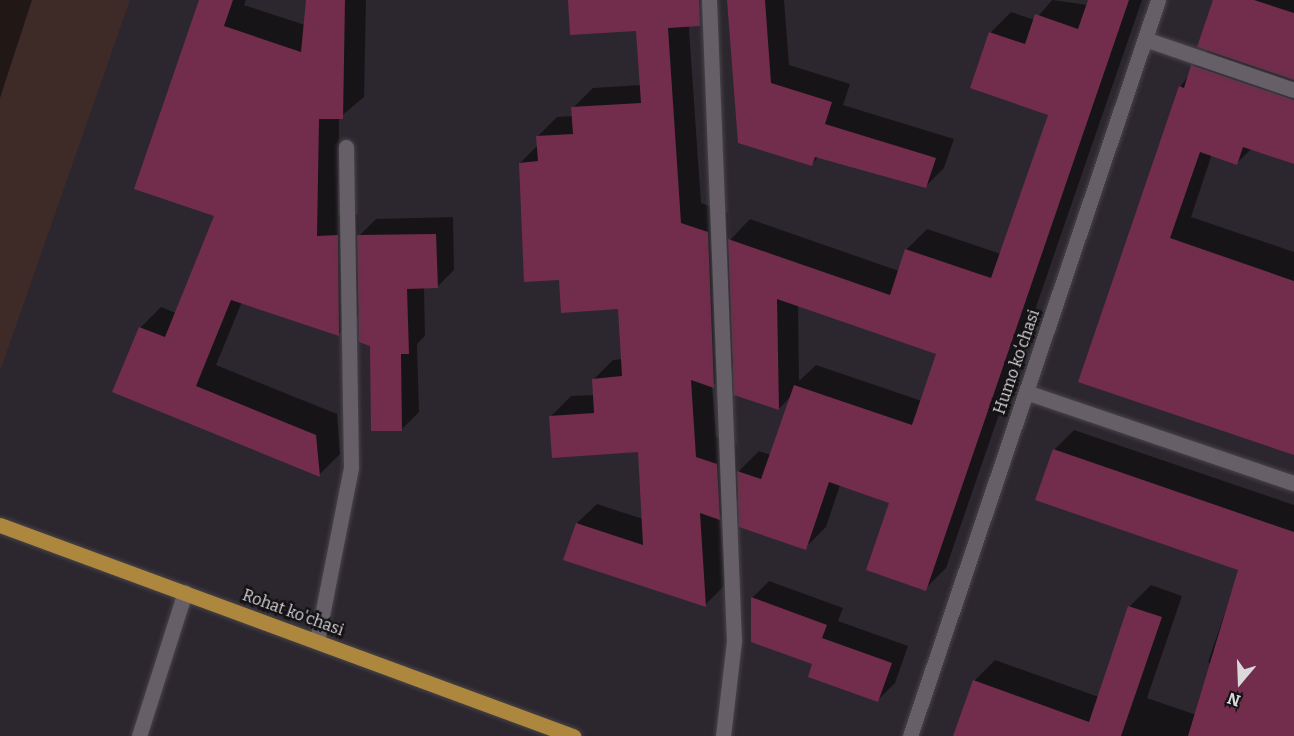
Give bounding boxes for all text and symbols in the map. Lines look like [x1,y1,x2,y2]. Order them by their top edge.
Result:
street label: Humo koʻchasi [990,307,1044,417]
street label: Rohat ko'chasi [240,586,346,640]
north arrow [1210,652,1270,712]
text: N [1225,689,1243,710]

